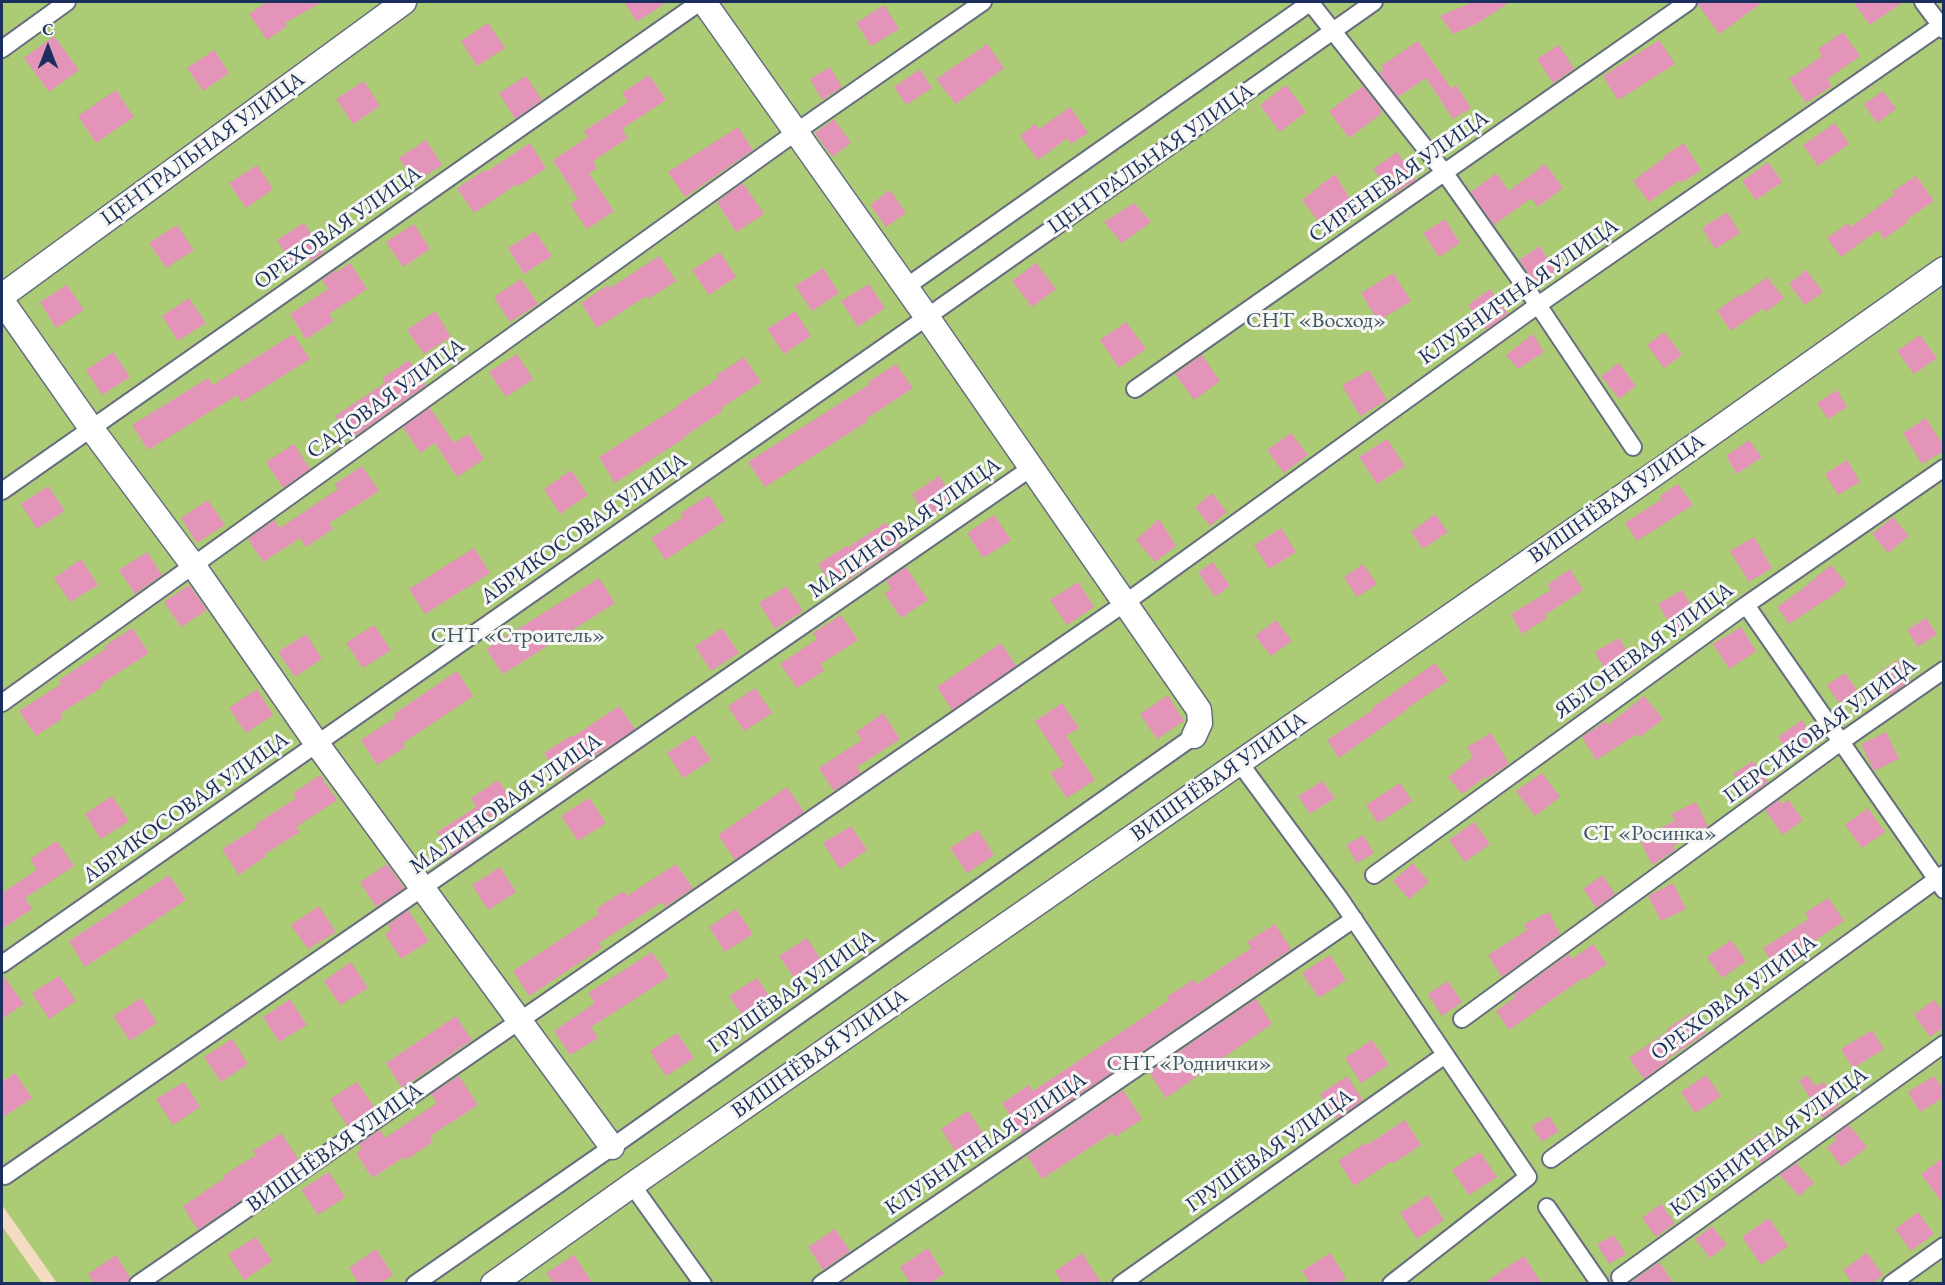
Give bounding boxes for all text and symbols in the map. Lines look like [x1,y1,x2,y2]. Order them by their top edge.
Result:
north arrow [18,18,78,78]
text: С [42,19,54,40]
street label: ЦЕНТРАЛЬНАЯ УЛИЦА [96,66,310,232]
street label: ЦЕНТРАЛЬНАЯ УЛИЦА [1043,78,1259,240]
street label: СИРЕНЕВАЯ УЛИЦА [1304,105,1494,249]
street label: ОРЕХОВАЯ УЛИЦА [249,160,427,296]
street label: КЛУБНИЧНАЯ УЛИЦА [1414,213,1624,371]
park label: СНТ «Восход» [1246,308,1386,334]
street label: САДОВАЯ УЛИЦА [302,333,470,465]
street label: ВИШНЁВАЯ УЛИЦА [1524,428,1710,570]
street label: АБРИКОСОВАЯ УЛИЦА [476,448,692,610]
street label: МАЛИНОВАЯ УЛИЦА [804,452,1006,604]
street label: ЯБЛОНЕВАЯ УЛИЦА [1549,577,1739,725]
park label: СНТ «Строитель» [431,623,605,649]
street label: ПЕРСИКОВАЯ УЛИЦА [1718,652,1922,810]
street label: ВИШНЁВАЯ УЛИЦА [1126,706,1312,848]
street label: АБРИКОСОВАЯ УЛИЦА [78,727,294,889]
street label: МАЛИНОВАЯ УЛИЦА [405,728,607,880]
park label: СТ «Росинка» [1583,821,1717,847]
street label: ГРУШЁВАЯ УЛИЦА [703,924,881,1060]
street label: ОРЕХОВАЯ УЛИЦА [1646,929,1822,1067]
street label: ВИШНЁВАЯ УЛИЦА [727,983,913,1125]
park label: СНТ «Роднички» [1106,1051,1272,1077]
street label: КЛУБНИЧНАЯ УЛИЦА [1665,1061,1873,1223]
street label: КЛУБНИЧНАЯ УЛИЦА [880,1067,1092,1221]
street label: ВИШНЁВАЯ УЛИЦА [242,1077,428,1219]
street label: ГРУШЁВАЯ УЛИЦА [1181,1083,1359,1219]

